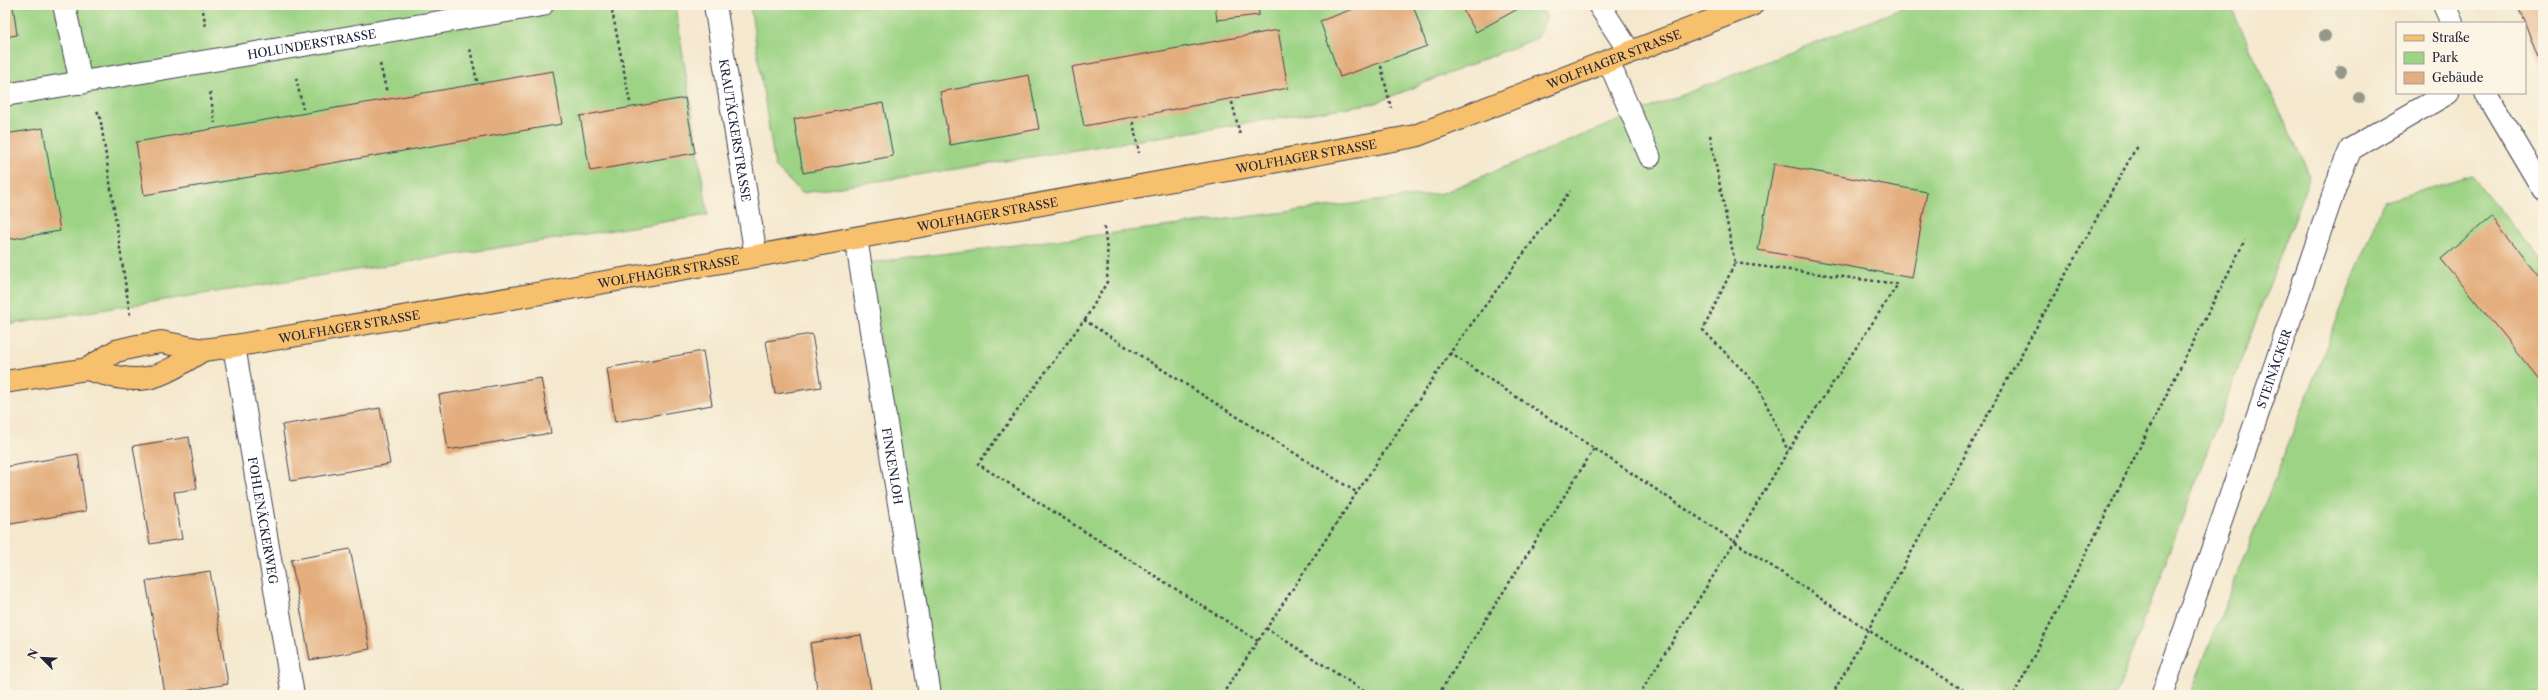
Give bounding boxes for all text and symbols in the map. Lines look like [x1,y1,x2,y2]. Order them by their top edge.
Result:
legend [2396,22,2526,94]
street label: HOLUNDERSTRASSE [246,25,377,62]
street label: WOLFHAGER STRASSE [1544,26,1683,92]
text: Straße [2432,30,2470,45]
text: Park [2432,50,2459,65]
street label: KRAUTÄCKERSTRASSE [716,58,755,203]
text: Gebäude [2432,70,2484,85]
street label: WOLFHAGER STRASSE [1233,136,1378,176]
street label: WOLFHAGER STRASSE [915,194,1059,234]
street label: WOLFHAGER STRASSE [596,252,740,291]
street label: WOLFHAGER STRASSE [276,307,421,346]
street label: STEINÄCKER [2253,326,2294,410]
street label: FINKENLOH [879,426,907,506]
street label: FOHLENÄCKERWEG [245,456,282,586]
north arrow [22,638,62,678]
text: N [25,646,41,661]

